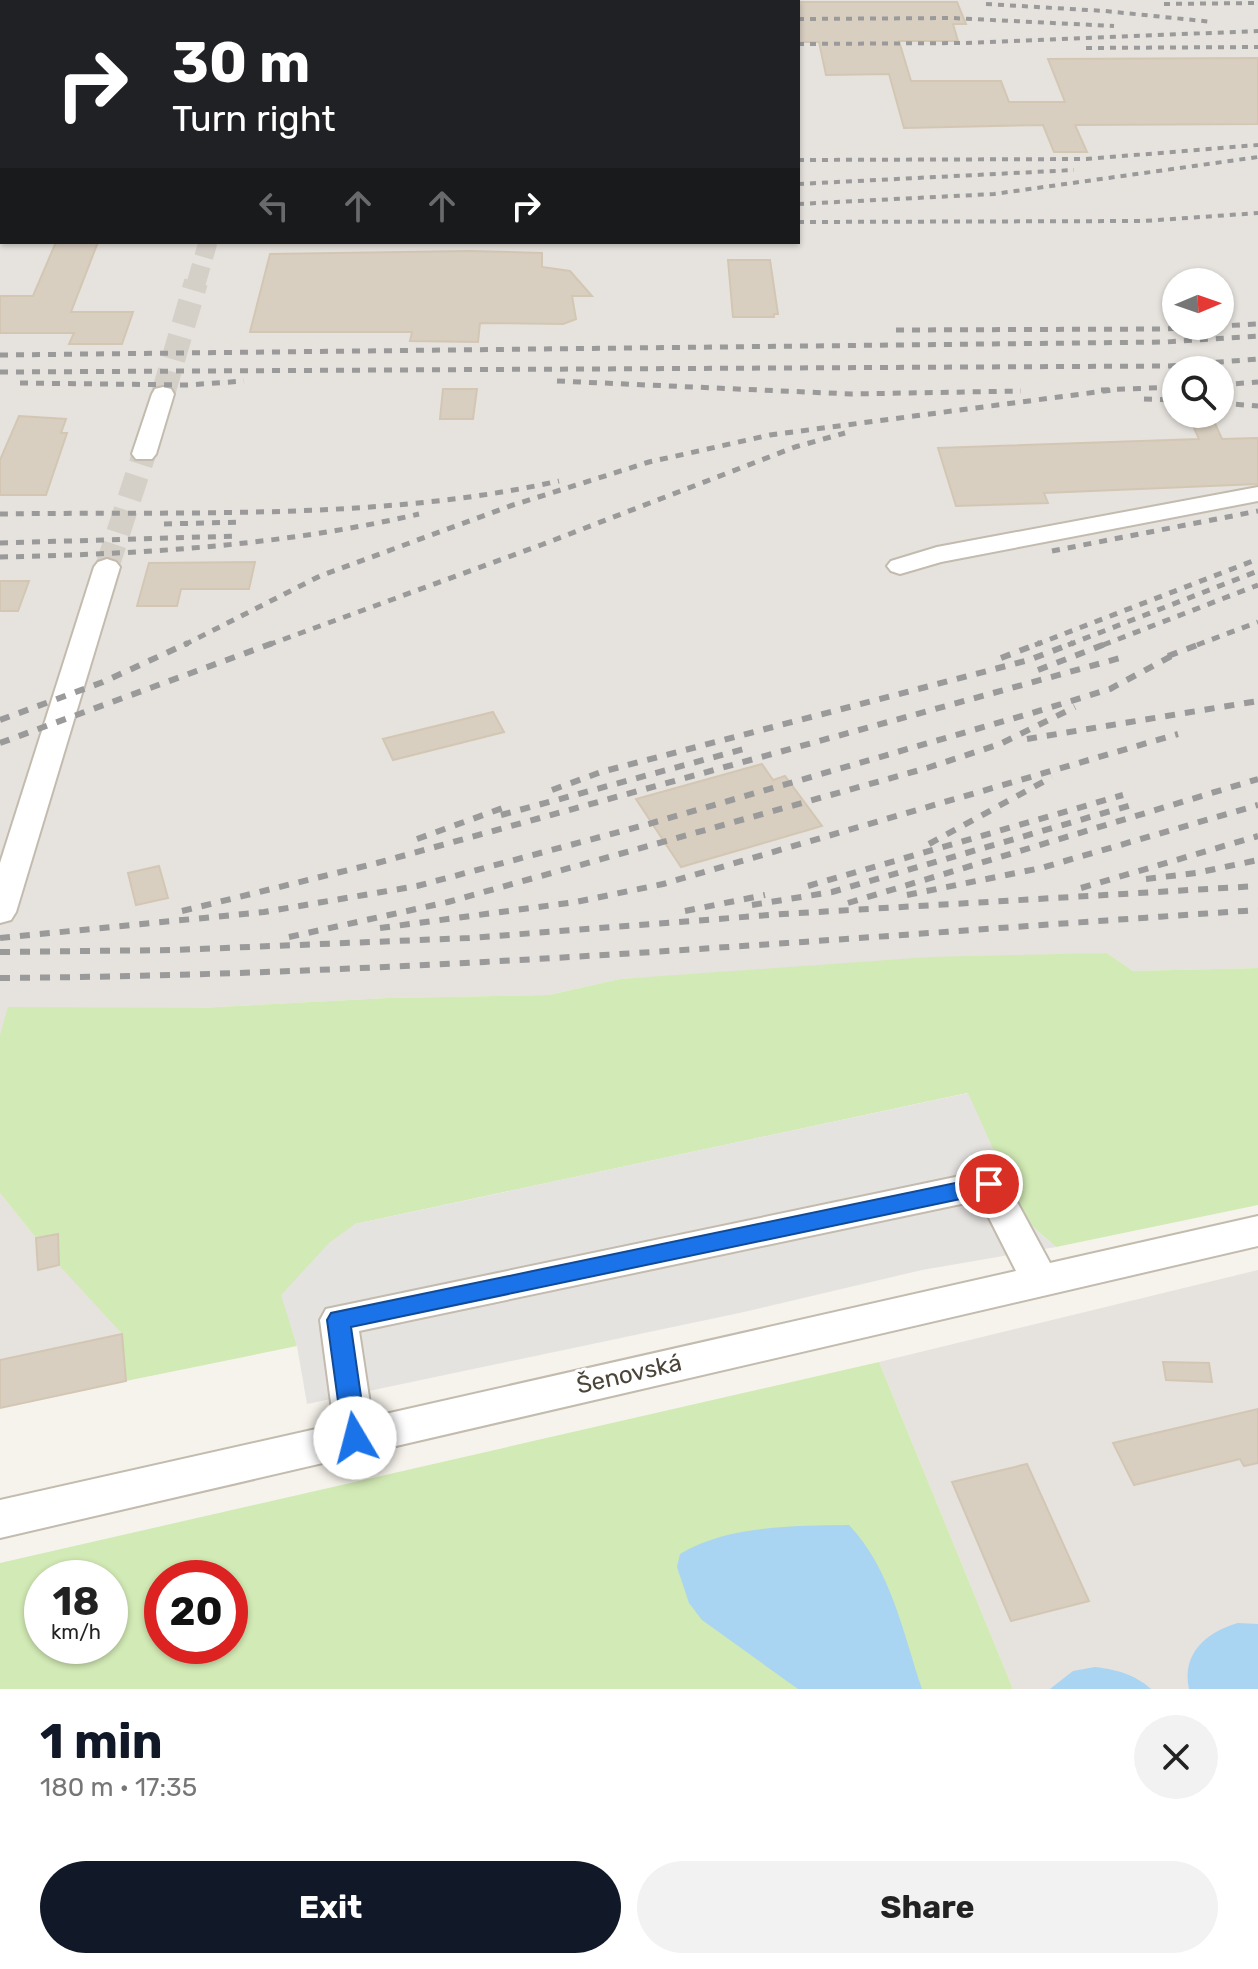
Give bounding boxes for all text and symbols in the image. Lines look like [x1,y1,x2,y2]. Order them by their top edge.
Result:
text: 30 m [172,30,310,96]
icon: right [40,32,144,136]
text: Turn right [172,97,336,140]
icon: left [252,184,296,228]
icon: ahead [336,184,380,228]
icon: ahead [420,184,464,228]
icon: right [504,184,548,228]
north arrow [1162,268,1234,340]
map controls [1162,268,1234,428]
button: search [1162,356,1234,428]
pin [955,1150,1023,1218]
icon: arrive [967,1162,1011,1206]
street label: Šenovská [574,1348,684,1400]
position arrow [313,1396,397,1480]
speed limit sign: 20 [144,1560,248,1664]
text: 18 [53,1578,99,1625]
text: km/h [51,1620,101,1644]
text: 1 min [40,1713,163,1770]
button: close [1134,1715,1218,1799]
text: 180 m · 17:35 [40,1772,197,1803]
button: Exit [40,1861,621,1953]
button: Share [637,1861,1218,1953]

